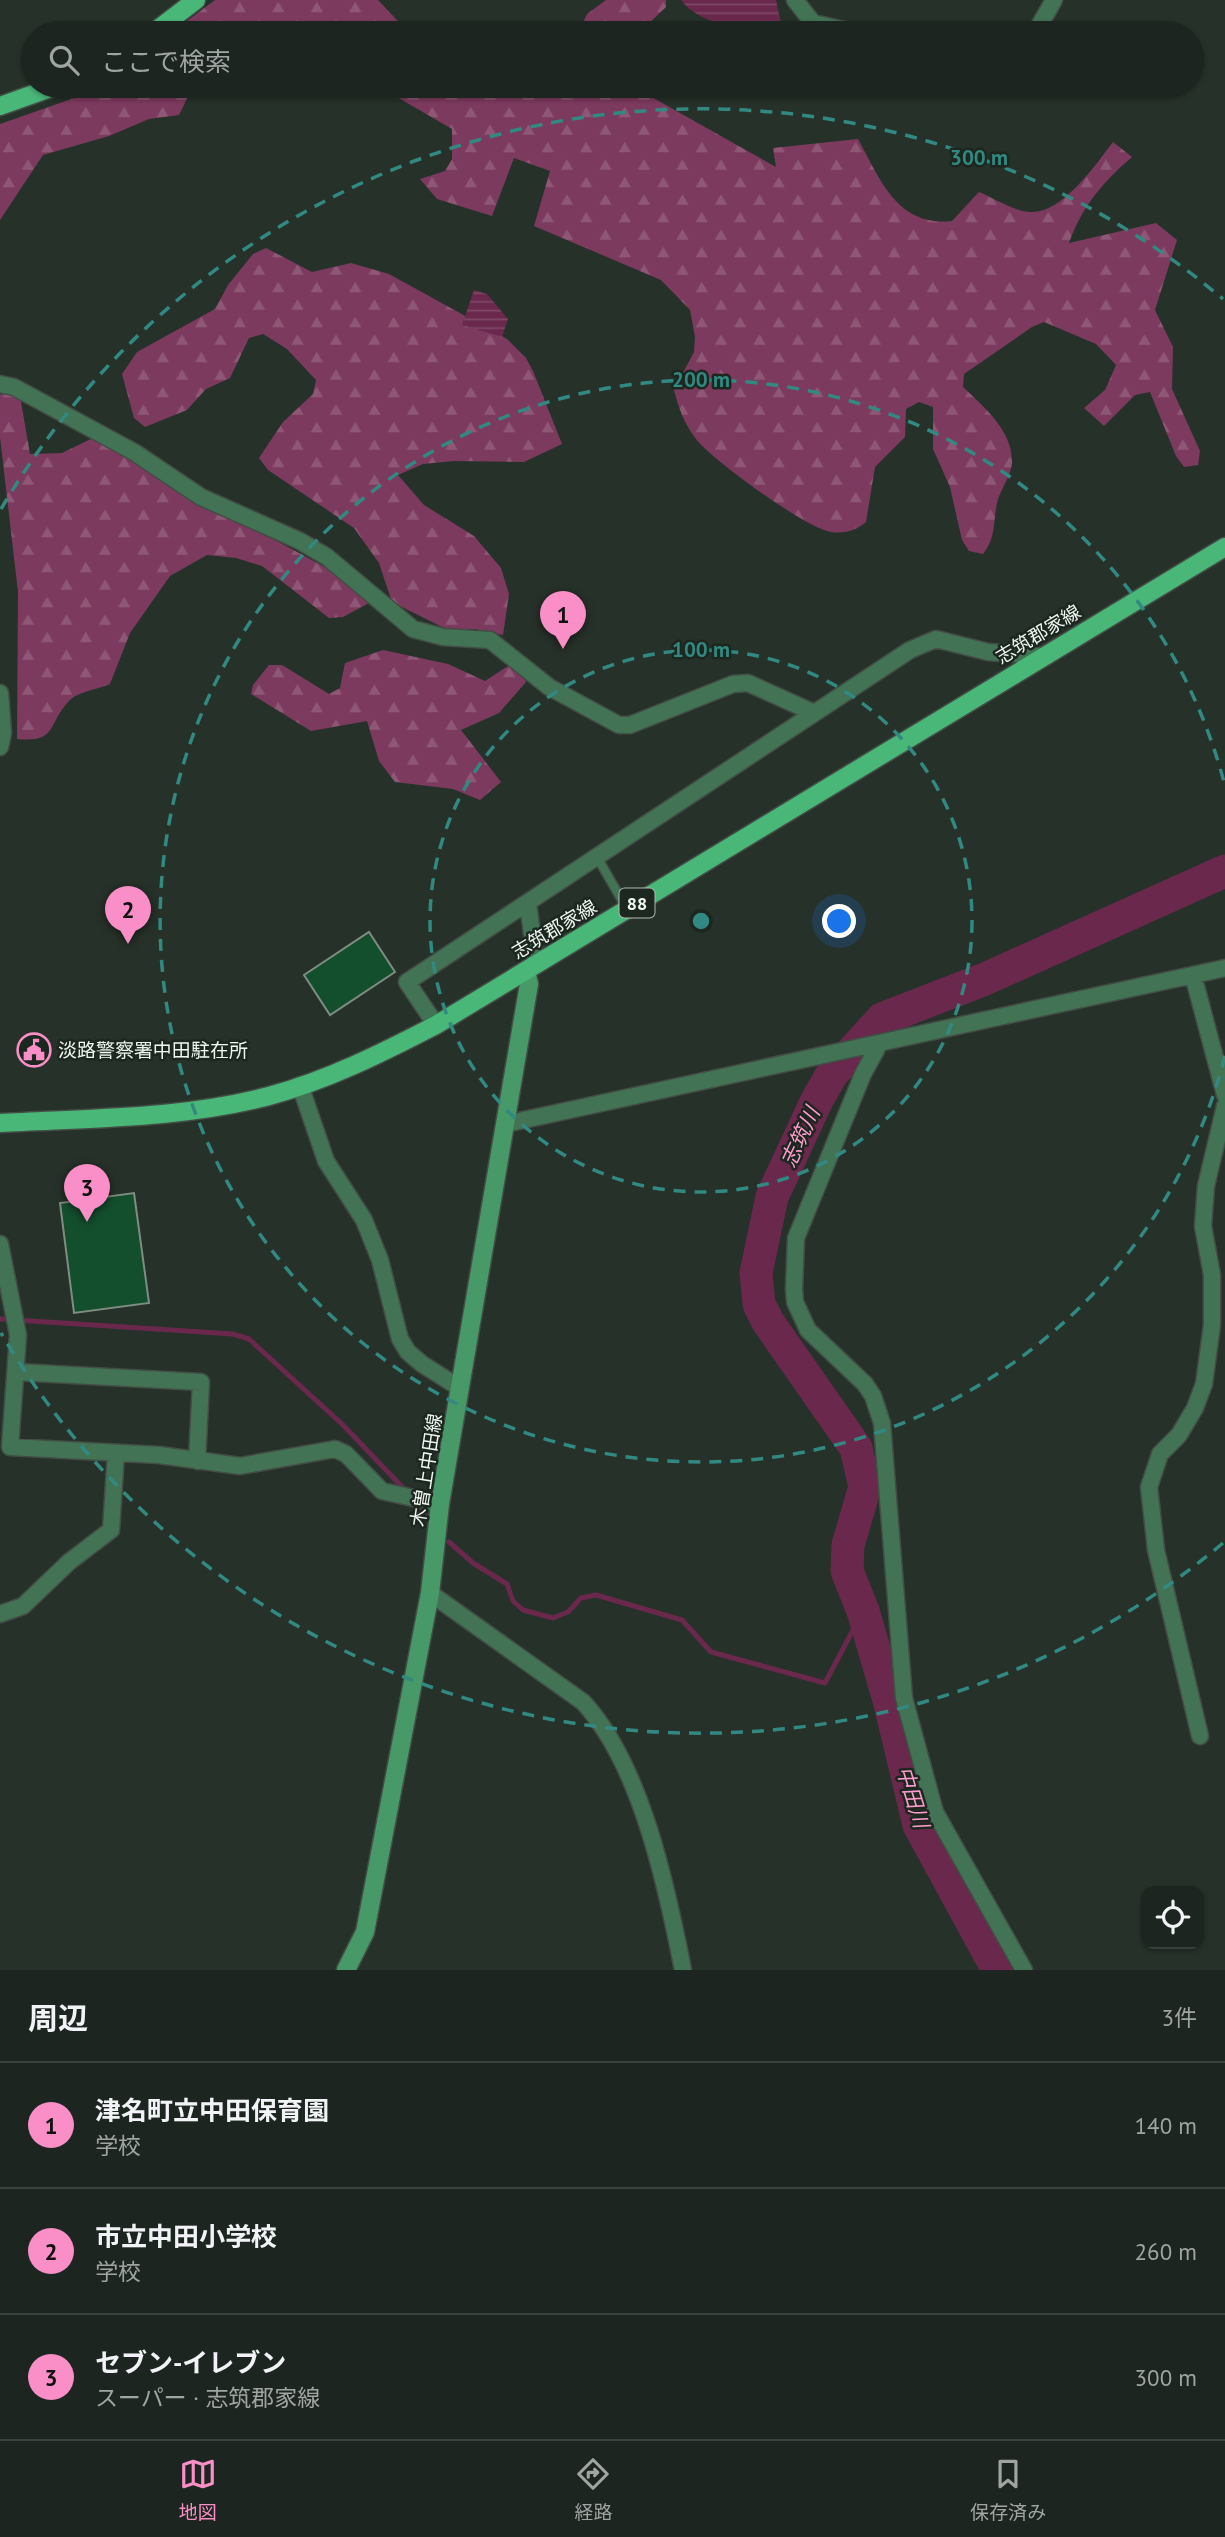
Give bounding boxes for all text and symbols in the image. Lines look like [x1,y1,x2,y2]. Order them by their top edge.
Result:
search box [21,21,1204,98]
icon: search [45,41,83,79]
text: ここで検索 [101,45,231,78]
text: 300 m [950,144,1008,171]
text: 200 m [672,366,730,393]
pin: 1 [540,591,586,649]
street label: 志筑郡家線 [991,599,1085,669]
text: 100 m [672,636,730,663]
pin: 2 [105,886,151,944]
road number: 88 [620,888,654,918]
street label: 志筑郡家線 [507,894,601,964]
your location [822,904,856,938]
centre of rings [689,909,713,933]
public building icon: 淡路警察署中田駐在所 [15,1031,53,1069]
place label: 淡路警察署中田駐在所 [58,1038,248,1062]
water label: 志筑川 [774,1101,826,1171]
pin: 3 [64,1164,110,1222]
street label: 木曽上中田線 [405,1412,447,1528]
water label: 中田川 [891,1763,936,1833]
map controls [1141,1886,1204,1949]
button: locate [1141,1886,1204,1949]
text: 周辺 [28,1998,88,2037]
text: 3件 [1161,2003,1197,2032]
text: 津名町立中田保育園 [95,2094,329,2127]
text: 1 [44,2111,58,2140]
text: 140 m [1135,2111,1197,2140]
text: 学校 [95,2131,141,2160]
text: 市立中田小学校 [95,2220,277,2253]
text: 2 [44,2237,58,2266]
text: 260 m [1135,2237,1197,2266]
text: 学校 [95,2257,141,2286]
text: セブン-イレブン [95,2346,286,2379]
text: 3 [44,2363,58,2392]
text: 300 m [1135,2363,1197,2392]
text: スーパー · 志筑郡家線 [95,2383,320,2412]
tab: 地図 [179,2455,217,2524]
tab: 経路 [574,2455,612,2524]
tab: 保存済み [970,2455,1046,2524]

